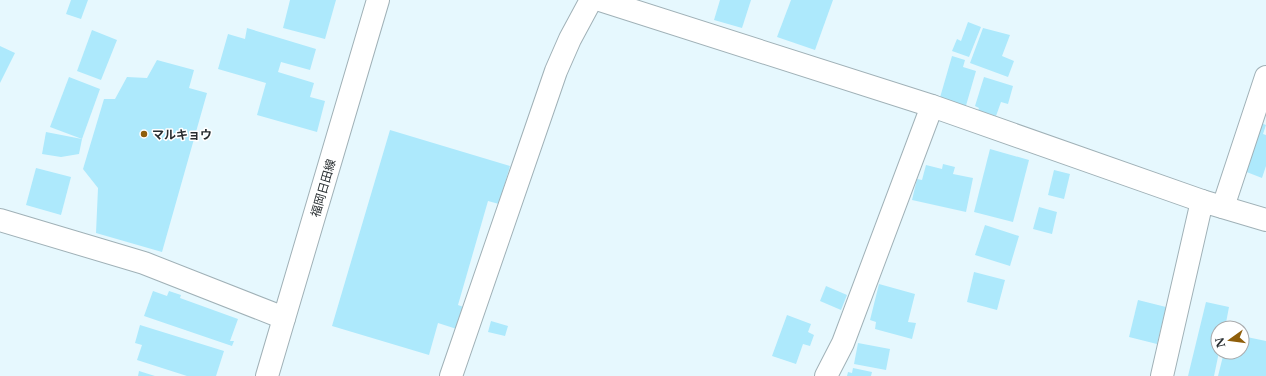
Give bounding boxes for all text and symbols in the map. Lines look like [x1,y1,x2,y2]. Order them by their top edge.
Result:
place label: マルキョウ [152,127,212,142]
marker: マルキョウ [139,129,149,139]
street label: 福岡日田線 [308,157,338,219]
north arrow [1210,320,1250,360]
text: N [1212,335,1228,349]

